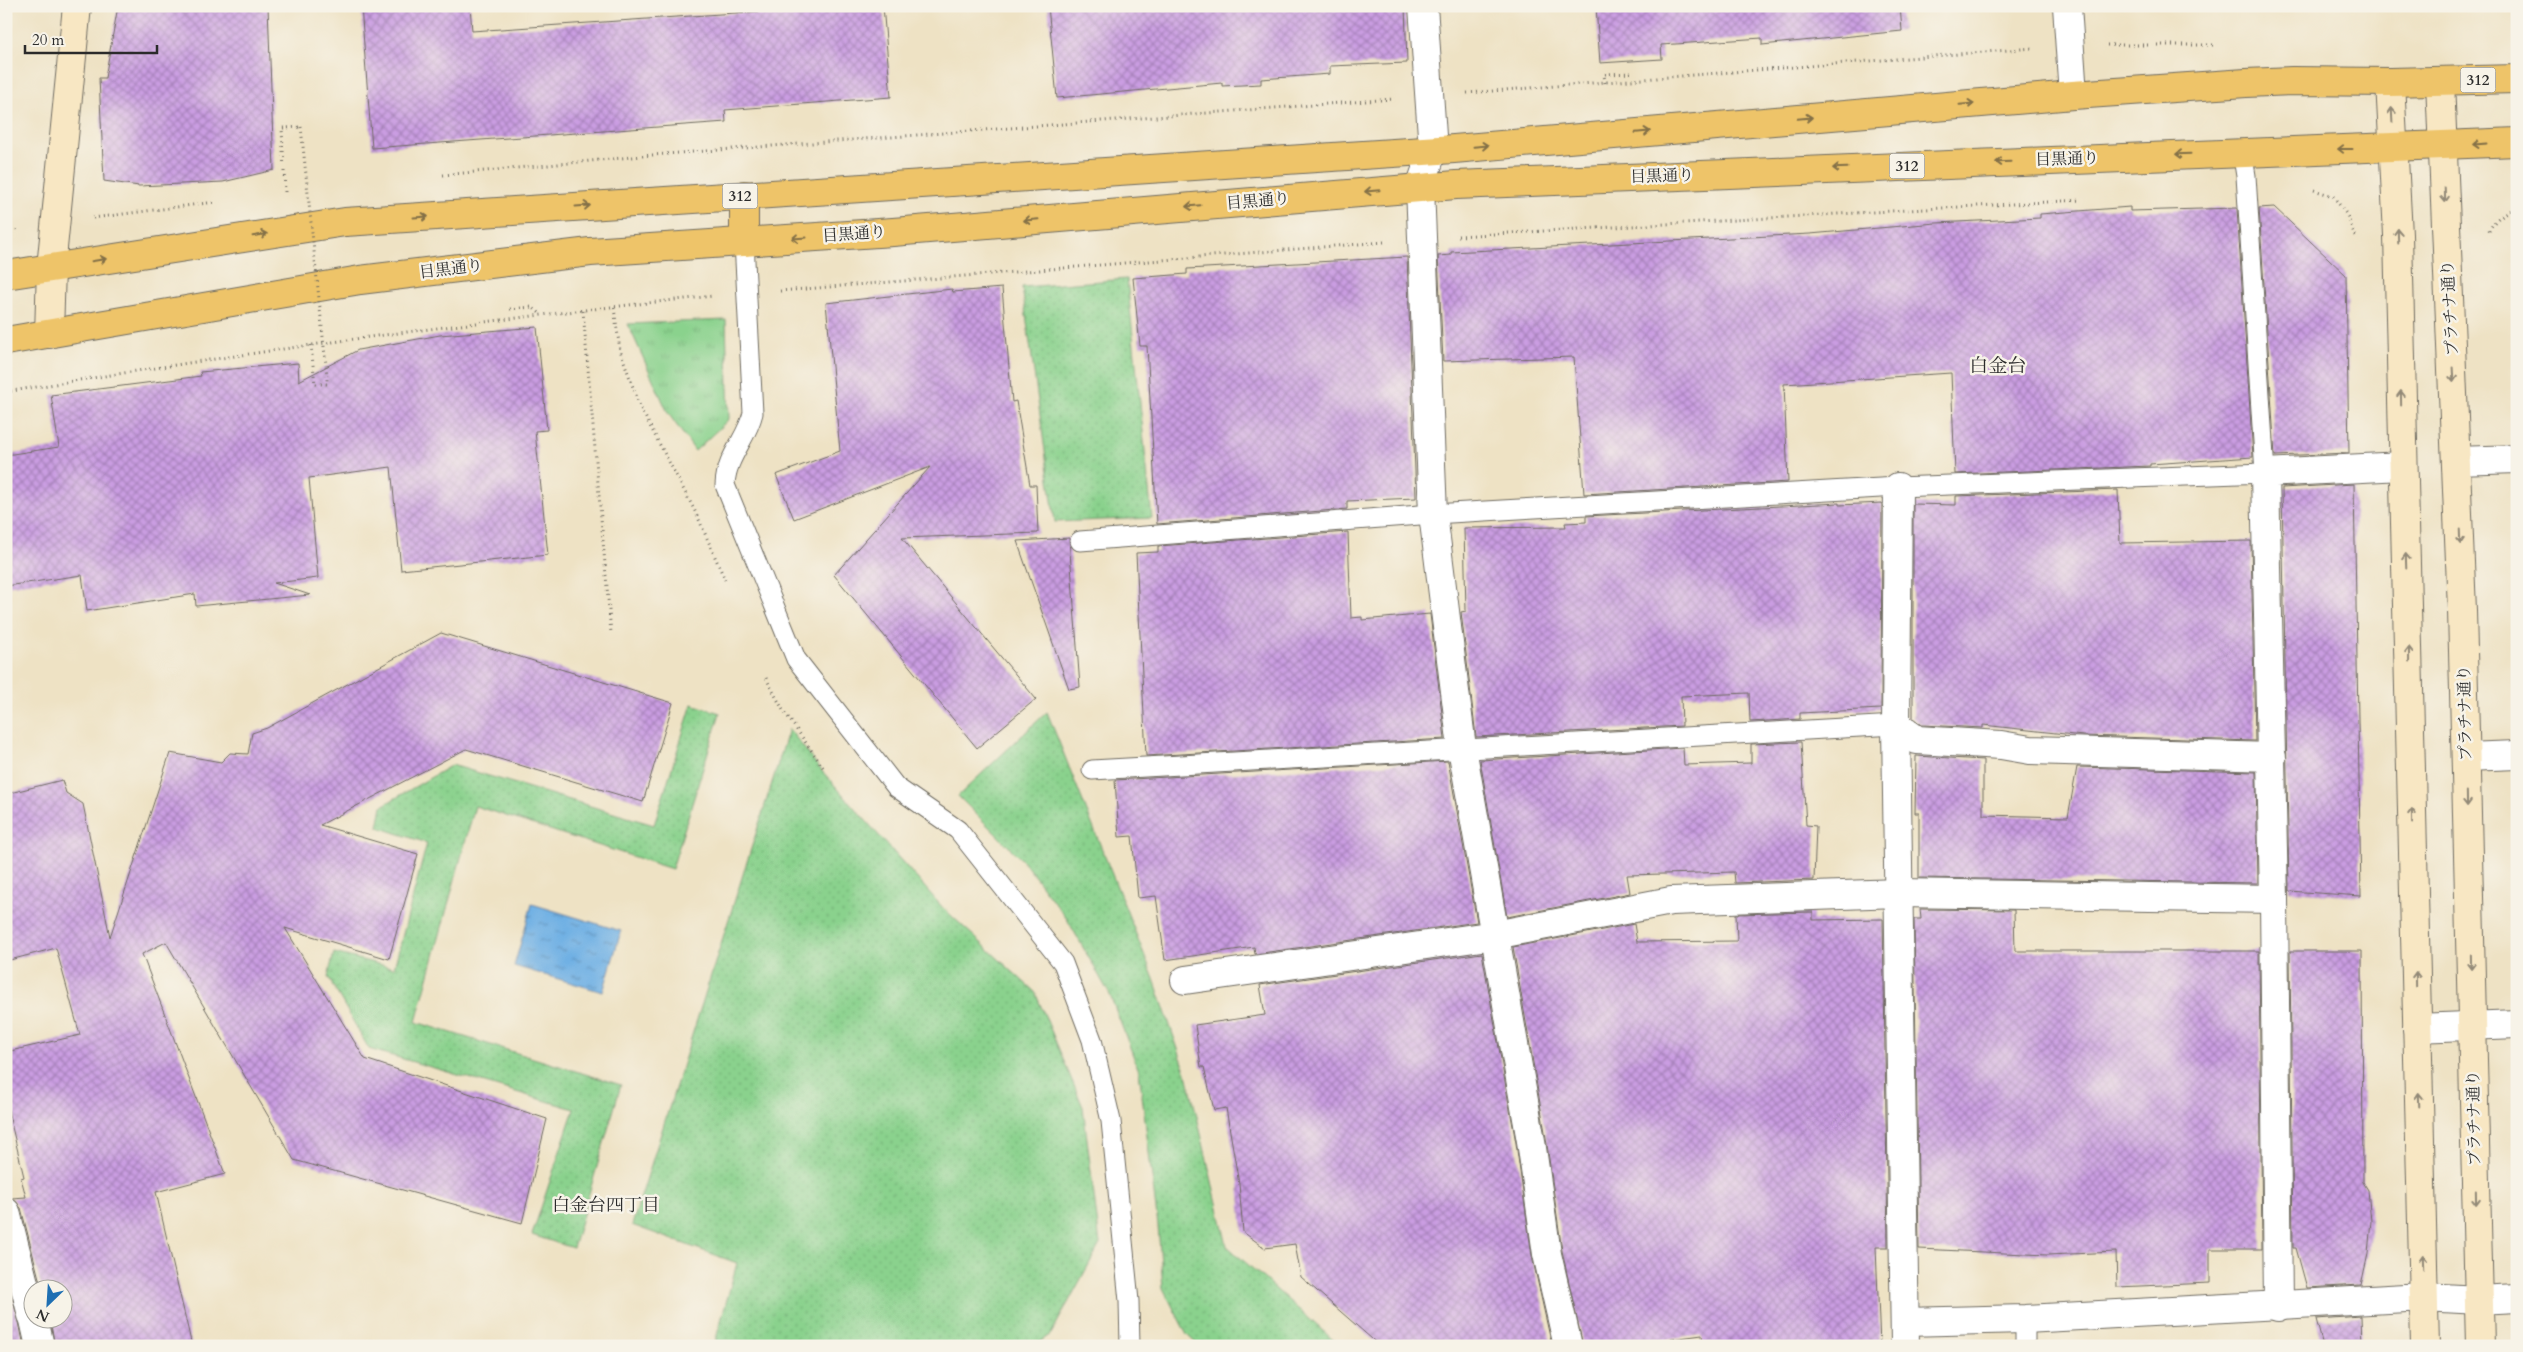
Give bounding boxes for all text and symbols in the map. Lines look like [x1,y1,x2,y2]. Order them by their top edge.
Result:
scale bar [25,22,158,54]
text: 20 m [32,30,64,50]
road number: 312 [2460,68,2496,92]
one-way arrow [1959,100,1975,109]
one-way arrow [2387,107,2396,123]
one-way arrow [1797,114,1813,123]
one-way arrow [1635,128,1651,137]
one-way arrow [2472,140,2488,149]
one-way arrow [1473,141,1489,151]
one-way arrow [2337,144,2354,154]
street label: 目黒通り [2035,147,2099,171]
one-way arrow [2175,149,2191,158]
road number: 312 [1890,154,1924,178]
one-way arrow [1995,157,2011,166]
street label: 目黒通り [1630,164,1694,188]
one-way arrow [1833,164,1849,173]
road number: 312 [722,184,758,208]
one-way arrow [1364,186,1380,196]
one-way arrow [2440,186,2450,203]
street label: 目黒通り [1225,187,1291,215]
one-way arrow [575,202,591,211]
one-way arrow [1185,202,1201,211]
one-way arrow [413,212,429,221]
one-way arrow [1023,215,1039,225]
street label: 目黒通り [821,221,887,247]
one-way arrow [2393,228,2402,244]
one-way arrow [251,230,267,240]
one-way arrow [791,234,807,243]
street label: 目黒通り [418,254,484,284]
one-way arrow [91,255,107,265]
street label: プラチナ通り [2437,259,2463,357]
district label: 白金台 [1969,353,2027,379]
one-way arrow [2449,367,2458,383]
one-way arrow [2396,390,2406,406]
one-way arrow [2455,529,2464,545]
one-way arrow [2401,553,2411,569]
one-way arrow [2404,646,2413,662]
street label: プラチナ通り [2453,665,2477,761]
one-way arrow [2462,790,2472,807]
one-way arrow [2407,809,2417,825]
one-way arrow [2466,953,2475,969]
one-way arrow [2411,971,2421,988]
street label: プラチナ通り [2462,1070,2486,1166]
one-way arrow [2414,1092,2424,1108]
one-way arrow [2472,1190,2481,1206]
district label: 白金台四丁目 [552,1193,660,1218]
one-way arrow [2418,1254,2428,1270]
north arrow [22,1280,72,1330]
text: N [33,1304,52,1327]

